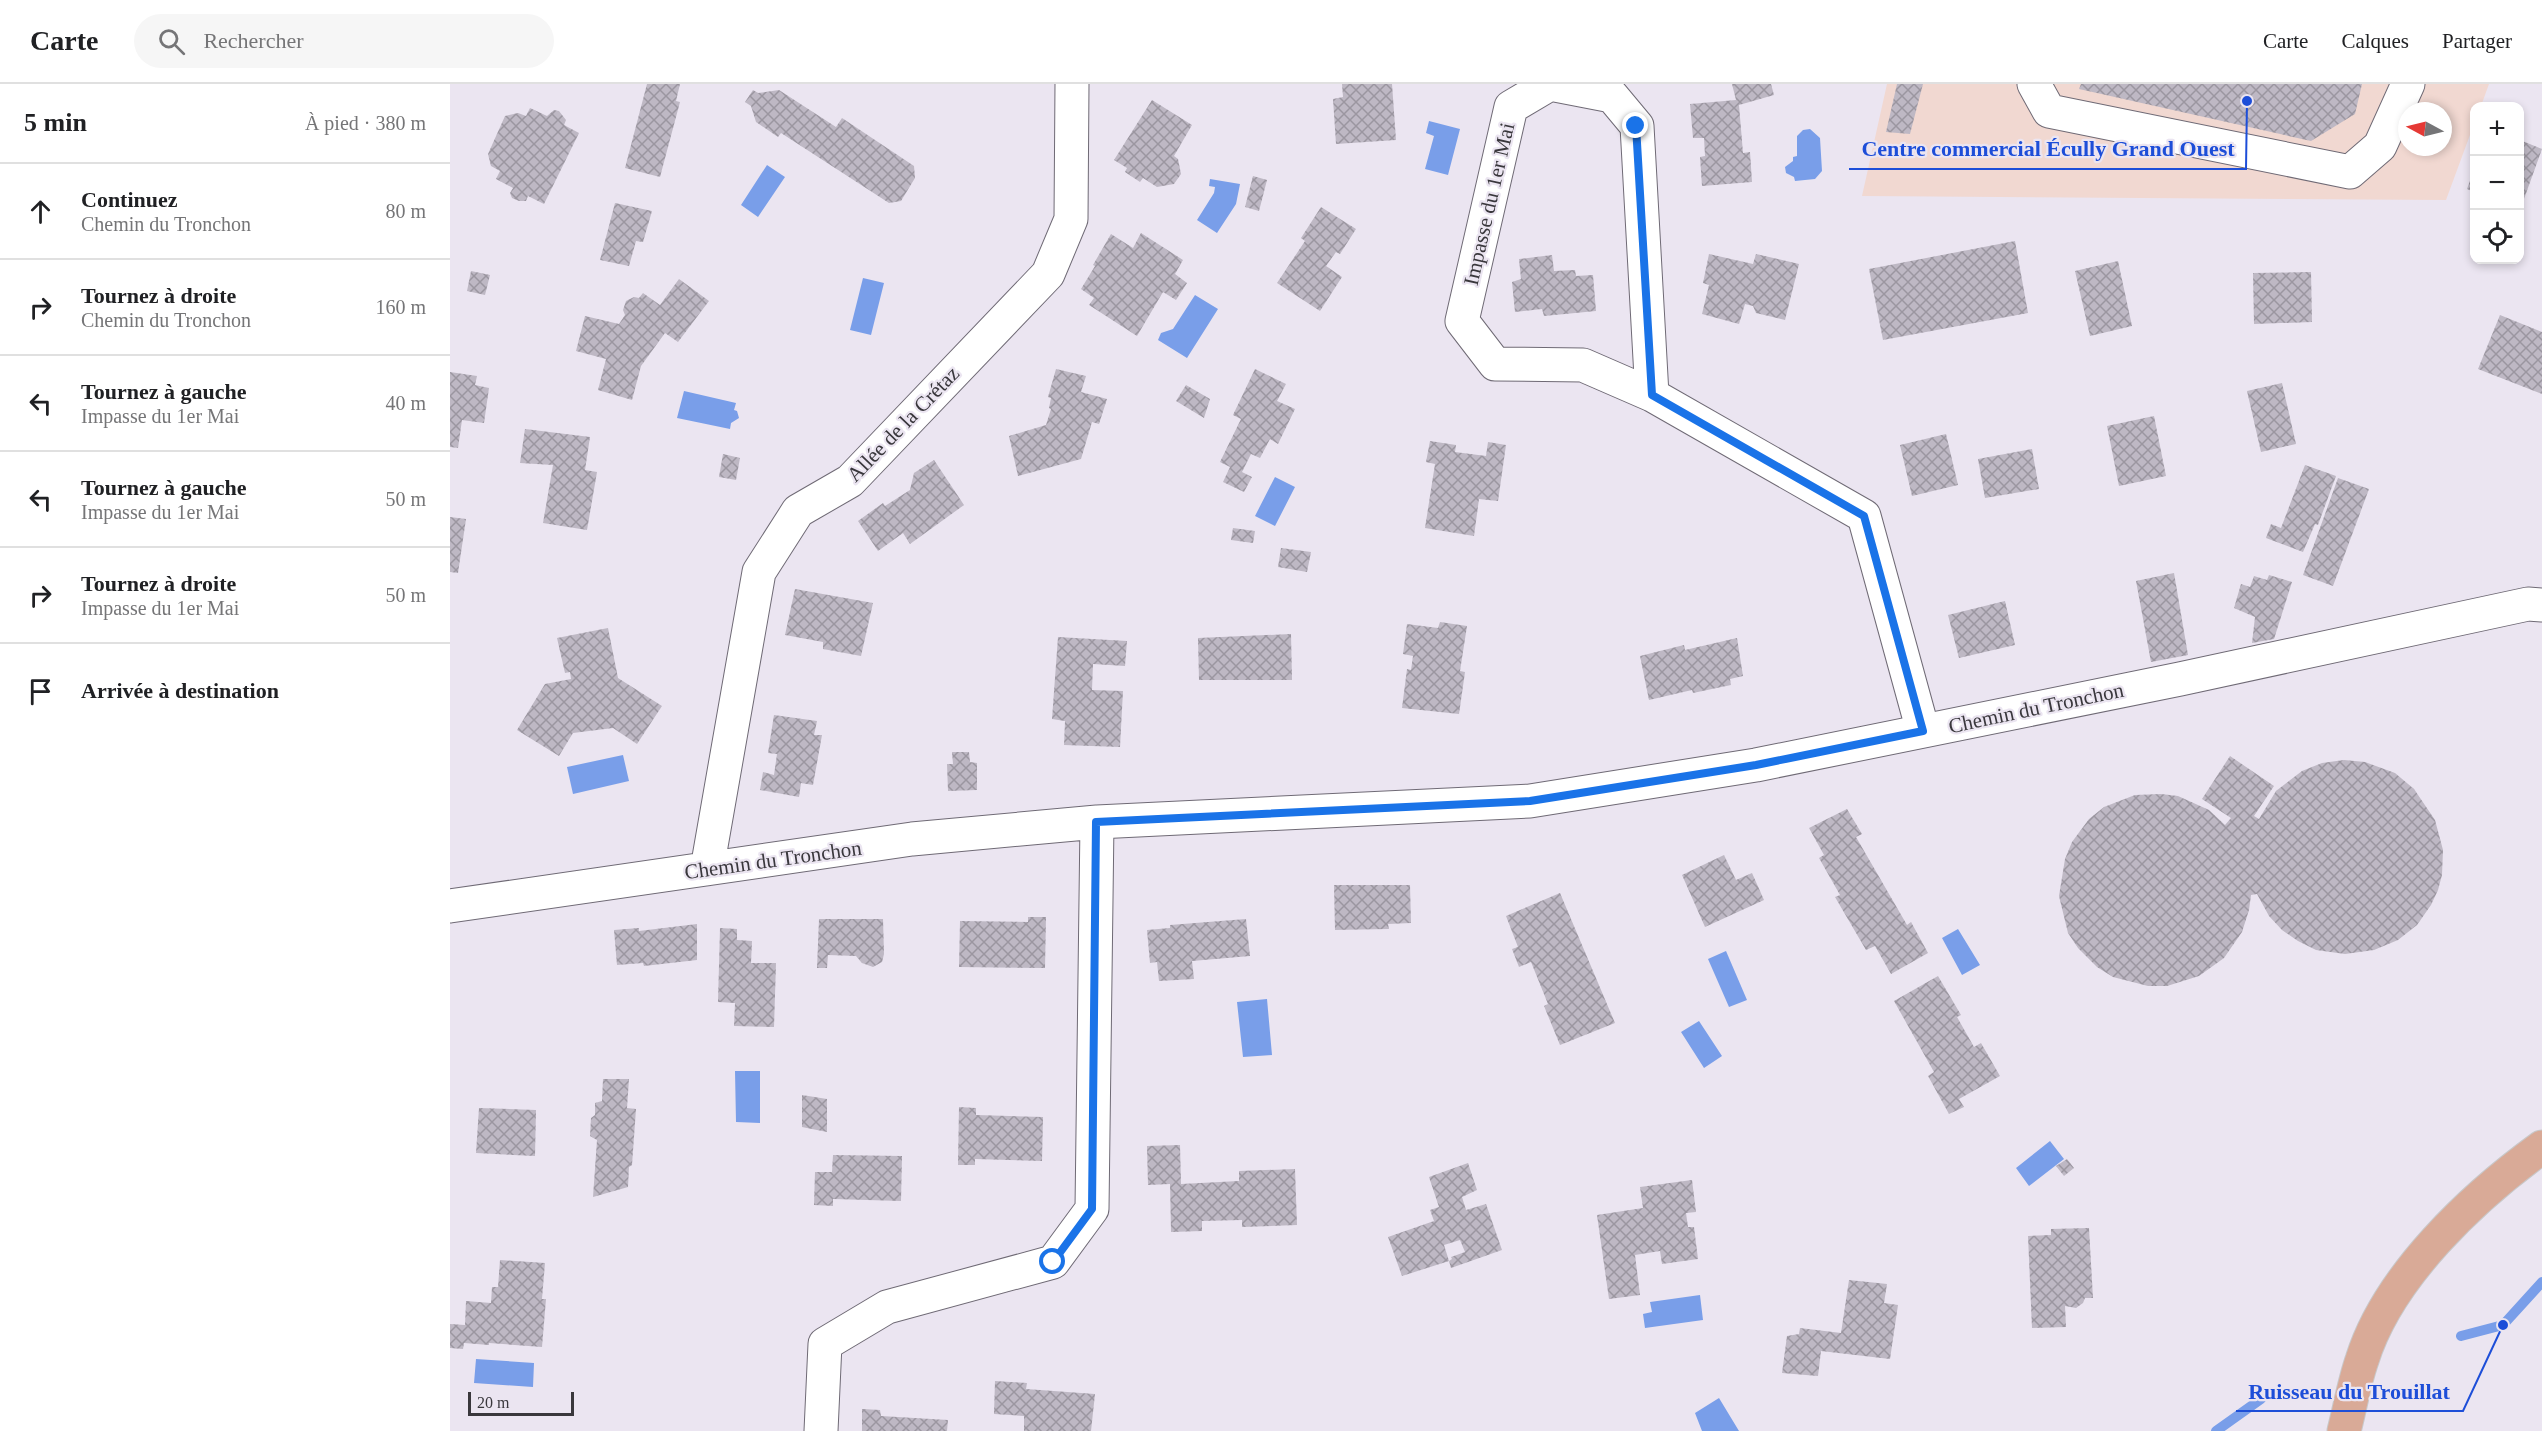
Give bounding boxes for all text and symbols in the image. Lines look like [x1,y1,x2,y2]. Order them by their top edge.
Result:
search box [134,14,554,68]
text: Carte [30,25,98,56]
icon: search [155,25,188,58]
text: Rechercher [203,28,304,53]
text: Carte [2263,29,2308,53]
text: Calques [2341,29,2409,53]
text: Partager [2442,29,2512,53]
north arrow [2398,102,2452,156]
map controls [2470,102,2524,264]
button: + [2470,102,2524,156]
text: 5 min [24,108,87,137]
text: À pied · 380 m [305,112,426,134]
route end [1622,112,1648,138]
street label: Impasse du 1er Mai [1459,120,1519,288]
callout: Centre commercial Écully Grand Ouest [1849,129,2246,169]
text: Centre commercial Écully Grand Ouest [1861,136,2235,161]
button: − [2470,156,2524,210]
text: Continuez [81,187,178,212]
icon: ahead [24,195,57,228]
text: 80 m [385,200,426,222]
button: locate [2470,210,2524,264]
text: Chemin du Tronchon [81,213,251,235]
text: Tournez à droite [81,283,236,308]
icon: right [24,291,57,324]
text: 160 m [375,296,426,318]
text: Chemin du Tronchon [81,309,251,331]
street label: Allée de la Crétaz [842,361,964,487]
text: Tournez à gauche [81,379,246,404]
icon: left [24,387,57,420]
text: 40 m [385,392,426,414]
text: Impasse du 1er Mai [81,405,239,427]
text: Tournez à gauche [81,475,246,500]
icon: left [24,483,57,516]
text: 50 m [385,488,426,510]
text: Impasse du 1er Mai [81,501,239,523]
text: Tournez à droite [81,571,236,596]
icon: right [24,579,57,612]
text: 50 m [385,584,426,606]
text: Impasse du 1er Mai [81,597,239,619]
icon: arrive [24,675,57,708]
text: Arrivée à destination [81,678,279,703]
street label: Chemin du Tronchon [1946,678,2126,738]
street label: Chemin du Tronchon [683,836,864,884]
route start [1039,1248,1065,1274]
callout: Ruisseau du Trouillat [2236,1371,2463,1411]
text: Ruisseau du Trouillat [2248,1379,2451,1404]
scale bar [468,1389,574,1416]
text: 20 m [477,1394,509,1411]

